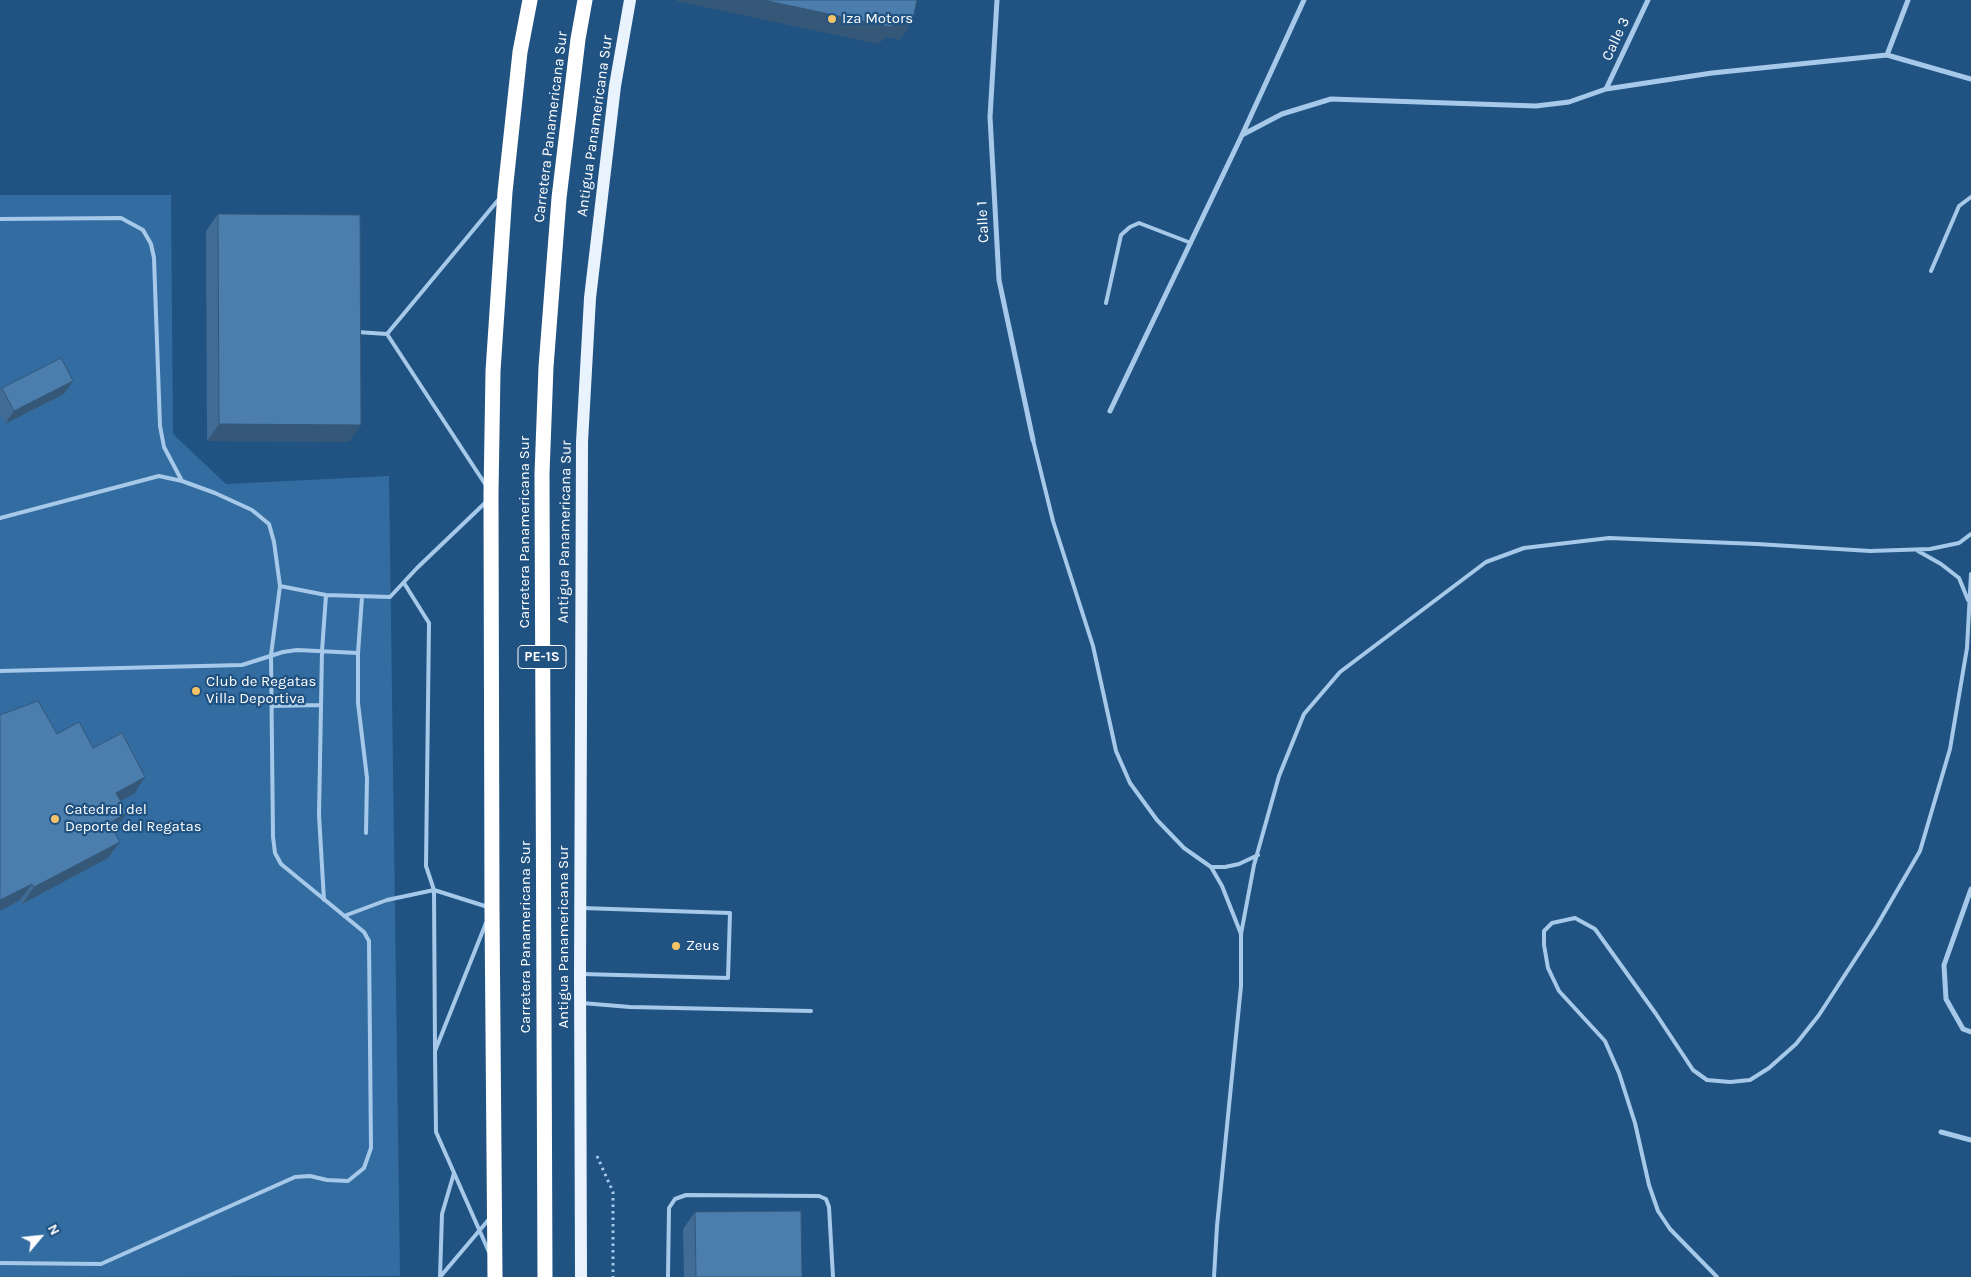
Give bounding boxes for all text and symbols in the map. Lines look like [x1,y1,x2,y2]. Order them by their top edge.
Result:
place label: Iza Motors [842,10,913,28]
marker: Iza Motors [826,13,838,25]
street label: Calle 3 [1598,14,1634,64]
street label: Carretera Panamericana Sur [530,30,572,224]
street label: Antigua Panamericana Sur [573,34,617,218]
street label: Calle 1 [973,201,993,243]
street label: Carretera Panamericana Sur [516,436,534,628]
street label: Antigua Panamericana Sur [554,440,576,624]
road number: PE-1S [518,646,566,669]
place label: Club de Regatas Villa Deportiva [206,673,316,708]
marker: Club de Regatas Villa Deportiva [190,685,202,697]
place label: Catedral del Deporte del Regatas [65,801,202,836]
marker: Catedral del Deporte del Regatas [49,813,61,825]
street label: Carretera Panamericana Sur [517,841,535,1033]
street label: Antigua Panamericana Sur [555,845,573,1029]
place label: Zeus [686,937,720,955]
marker: Zeus [670,940,682,952]
north arrow [15,1212,65,1262]
text: N [44,1221,64,1238]

